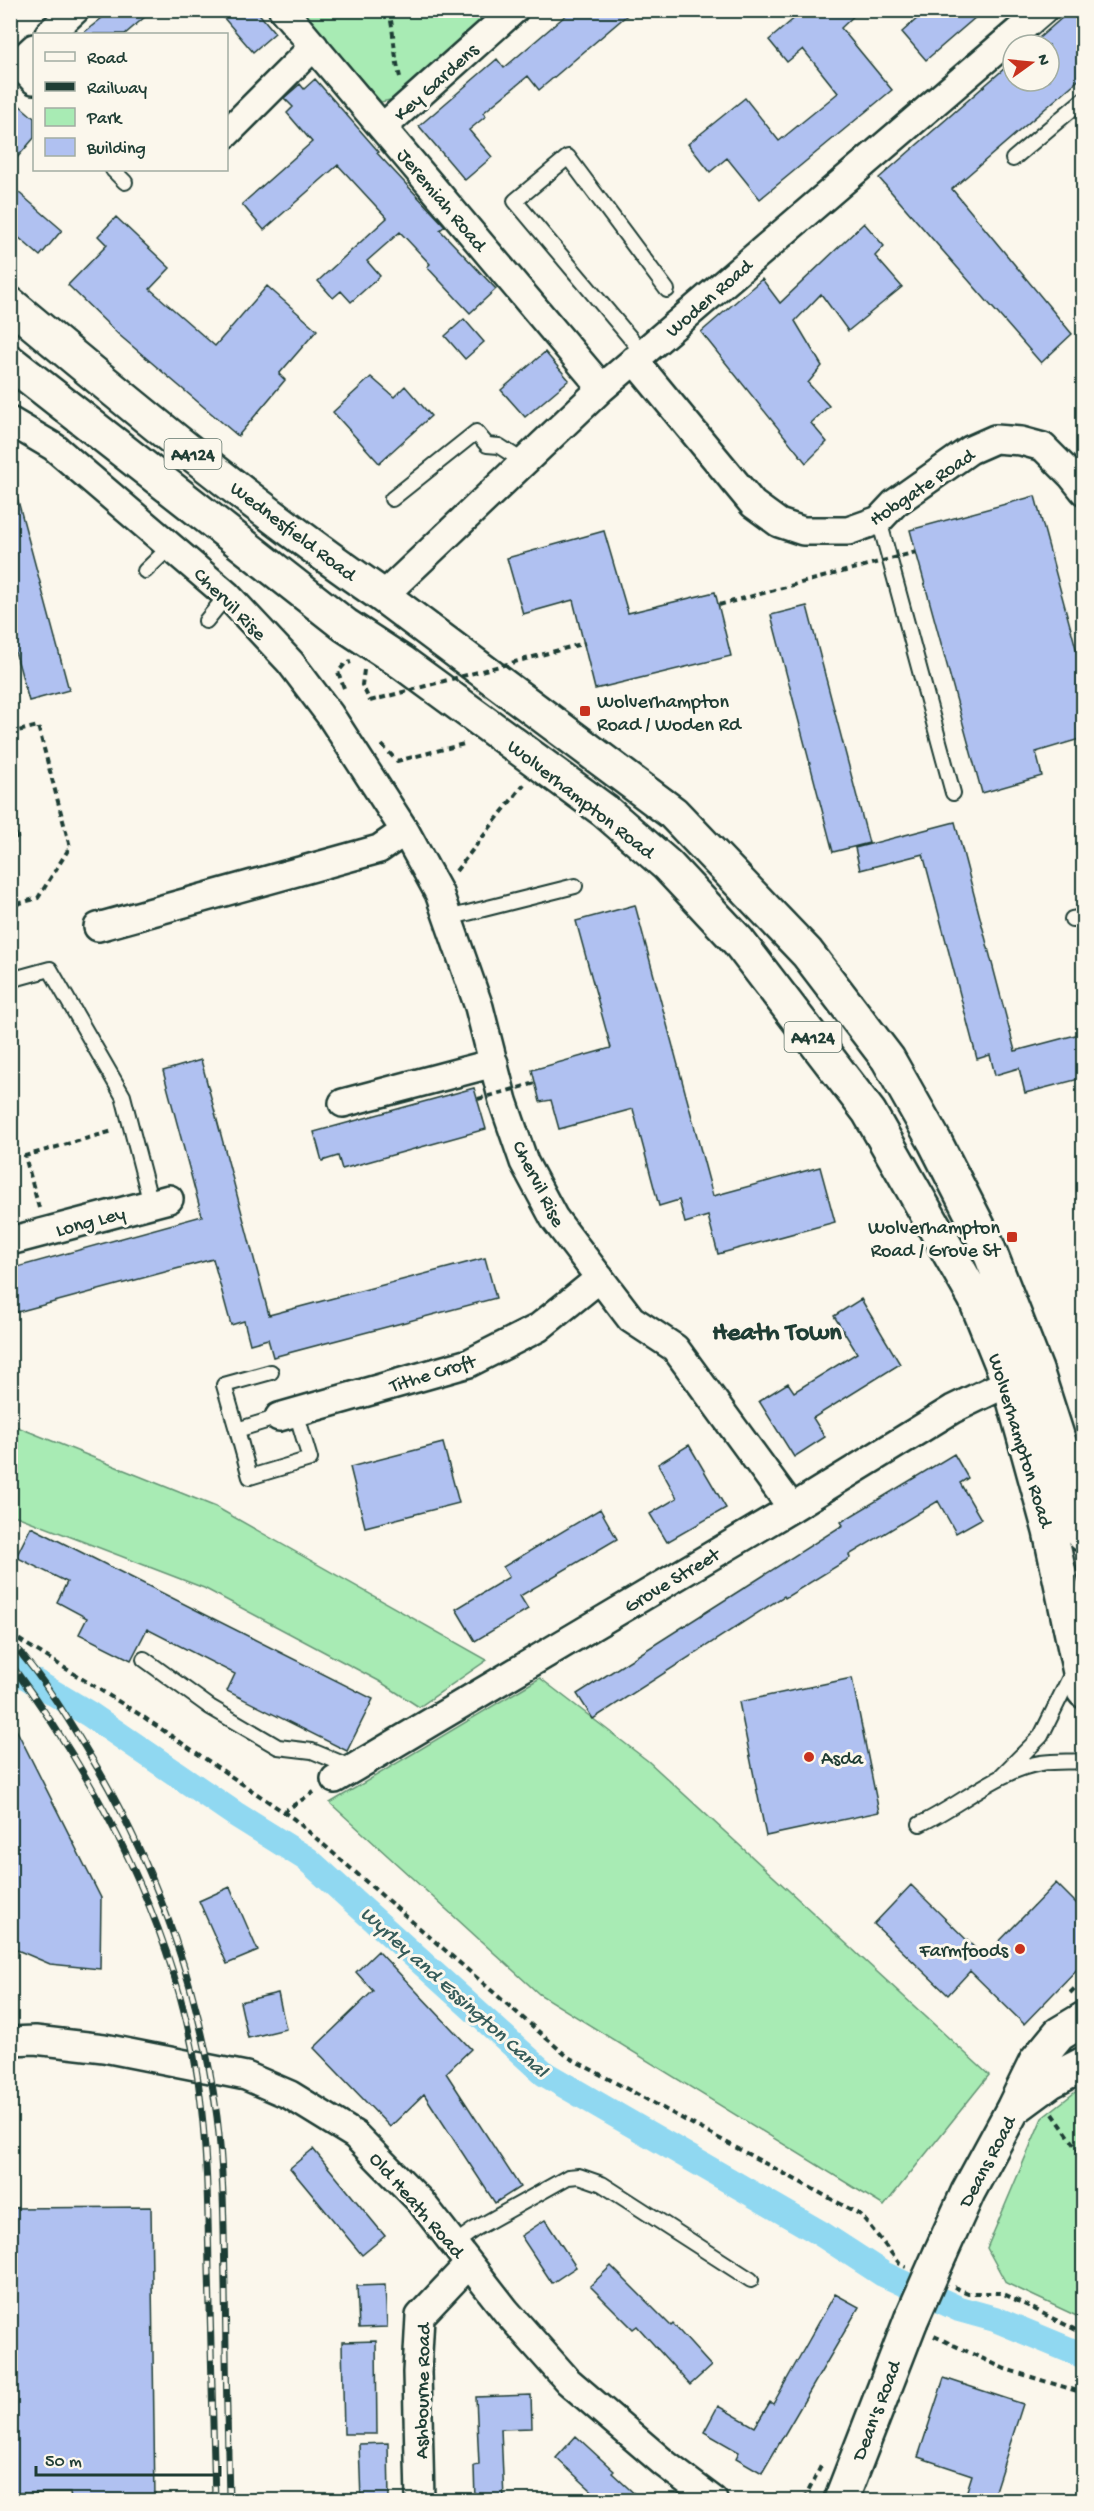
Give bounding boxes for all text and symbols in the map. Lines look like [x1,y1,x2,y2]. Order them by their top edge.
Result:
legend [33,33,228,171]
north arrow [1001,33,1061,93]
street label: Key Gardens [390,39,485,127]
text: Road [87,49,128,70]
text: N [1032,53,1053,68]
text: Railway [87,79,147,100]
text: Park [86,109,123,130]
text: Building [86,139,146,160]
street label: Jeremiah Road [391,145,491,259]
street label: Woden Road [662,254,760,344]
road number: A4124 [164,439,222,469]
street label: Hobgate Road [866,444,982,532]
street label: Wednesfield Road [224,478,361,589]
street label: Chervil Rise [187,564,270,647]
place label: Wolverhampton Road / Woden Rd [597,692,743,738]
marker: Wolverhampton Road / Woden Rd [578,704,592,718]
street label: Wolverhampton Road [502,736,660,867]
road number: A4124 [784,1022,842,1052]
street label: Chervil Rise [505,1138,569,1232]
street label: Long Ley [54,1203,128,1244]
place label: Wolverhampton Road / Grove St [868,1218,1002,1264]
marker: Wolverhampton Road / Grove St [1005,1230,1019,1244]
district label: Heath Town [712,1319,842,1350]
street label: Tithe Croft [386,1351,480,1400]
street label: Wolverhampton Road [981,1351,1057,1533]
street label: Grove Street [621,1544,726,1619]
place label: Asda [821,1749,864,1772]
marker: Asda [802,1750,816,1764]
water label: Wyrley and Essington Canal [354,1903,553,2085]
place label: Farmfoods [918,1941,1009,1964]
marker: Farmfoods [1013,1942,1027,1956]
street label: Deans Road [955,2111,1024,2214]
street label: Old Heath Road [363,2149,469,2266]
street label: Ashbourne Road [412,2321,437,2459]
street label: Dean's Road [848,2356,909,2466]
scale bar [36,2439,220,2477]
text: 50 m [45,2452,82,2473]

